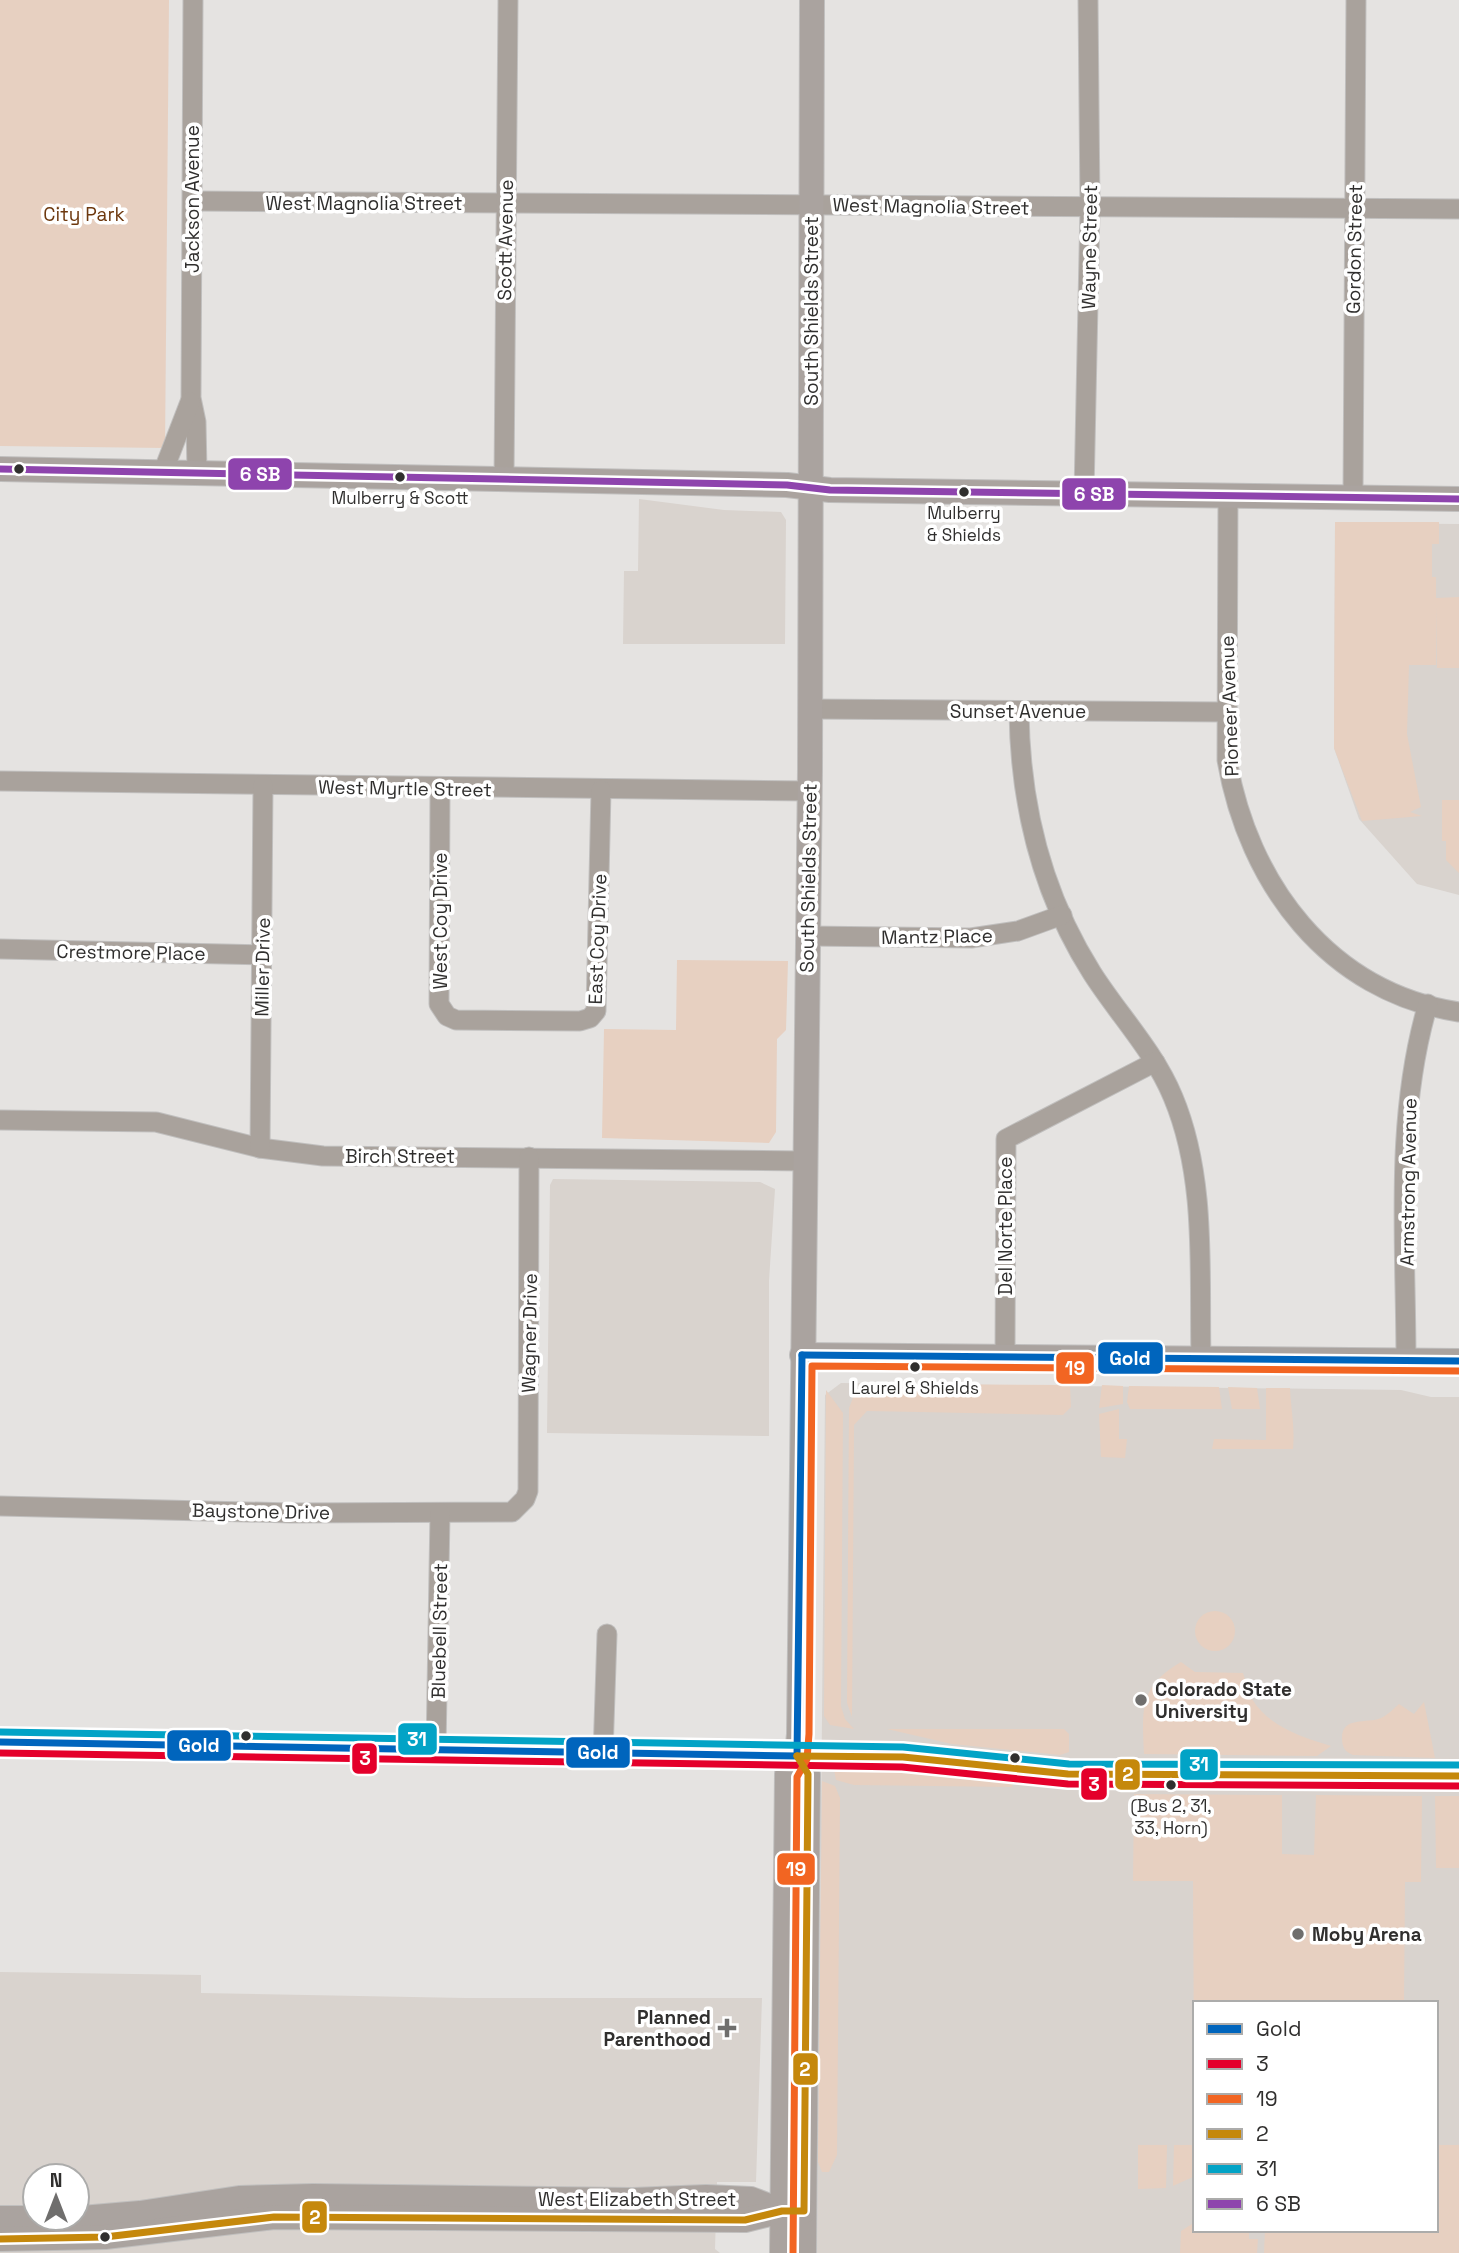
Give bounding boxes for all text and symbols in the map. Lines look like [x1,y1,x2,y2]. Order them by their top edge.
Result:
street label: Jackson Avenue [180,125,205,273]
street label: Scott Avenue [492,179,519,301]
street label: Gordon Street [1341,184,1368,314]
street label: Wayne Street [1076,185,1103,310]
street label: West Magnolia Street [266,191,462,216]
street label: West Magnolia Street [832,192,1030,221]
park label: City Park [43,202,125,227]
street label: South Shields Street [799,216,824,406]
line badge: 6 SB [227,457,293,491]
unlabelled marker [12,462,26,476]
text: 6 SB [240,462,280,487]
marker: Mulberry & Scott [393,470,407,484]
line badge: 6 SB [1061,477,1127,511]
text: 6 SB [1074,482,1114,507]
marker: Mulberry & Shields [957,485,971,499]
place label: Mulberry & Scott [332,487,468,509]
place label: Mulberry & Shields [927,502,1001,546]
street label: Pioneer Avenue [1215,635,1244,777]
street label: Sunset Avenue [950,699,1086,724]
street label: West Myrtle Street [318,774,492,803]
street label: South Shields Street [794,783,823,973]
street label: West Coy Drive [428,853,453,990]
street label: East Coy Drive [583,873,612,1005]
street label: Miller Drive [249,917,276,1017]
street label: Mantz Place [881,923,993,950]
street label: Crestmore Place [56,939,206,966]
street label: Armstrong Avenue [1395,1098,1422,1266]
street label: Birch Street [345,1144,455,1169]
street label: Del Norte Place [993,1157,1018,1295]
street label: Wagner Drive [516,1273,543,1393]
line badge: Gold [1097,1341,1164,1375]
text: Gold [1109,1346,1151,1371]
line badge: 19 [1055,1351,1095,1385]
text: 19 [1065,1356,1085,1381]
marker: Laurel & Shields [908,1360,922,1374]
place label: Laurel & Shields [851,1377,979,1399]
street label: Baystone Drive [192,1498,330,1525]
street label: Bluebell Street [426,1563,453,1699]
place label: Colorado State University [1155,1677,1292,1724]
marker: Colorado State University [1133,1692,1149,1708]
line badge: 31 [397,1722,438,1756]
text: 31 [407,1727,427,1752]
line badge: Gold [166,1729,232,1762]
unlabelled marker [239,1729,253,1743]
text: Gold [178,1733,220,1758]
line badge: Gold [565,1736,631,1769]
text: Gold [577,1740,619,1765]
line badge: 3 [351,1742,378,1775]
text: 3 [359,1746,371,1771]
line badge: 31 [1179,1748,1219,1781]
unlabelled marker [1008,1751,1022,1765]
text: 31 [1189,1752,1209,1777]
line badge: 2 [1114,1758,1141,1791]
text: 2 [1122,1762,1134,1787]
line badge: 3 [1080,1767,1108,1801]
text: 3 [1088,1772,1100,1797]
marker: (Bus 2, 31, 33, Horn) [1164,1778,1178,1792]
place label: (Bus 2, 31, 33, Horn) [1130,1795,1212,1839]
line badge: 19 [776,1852,816,1886]
text: 19 [786,1857,806,1882]
place label: Moby Arena [1312,1922,1422,1947]
marker: Moby Arena [1290,1926,1306,1942]
legend [1193,2001,1438,2232]
place label: Planned Parenthood [603,2005,711,2052]
text: Gold [1256,2015,1302,2042]
marker: Planned Parenthood [717,2018,737,2038]
text: 3 [1256,2050,1269,2077]
line badge: 2 [792,2052,819,2086]
text: 2 [799,2057,811,2082]
text: 19 [1256,2085,1278,2112]
text: 2 [1256,2120,1269,2147]
text: 31 [1256,2155,1277,2182]
north arrow [21,2162,91,2232]
text: N [50,2168,62,2193]
street label: West Elizabeth Street [538,2187,736,2212]
text: 6 SB [1256,2190,1301,2217]
line badge: 2 [301,2200,328,2234]
text: 2 [309,2205,321,2230]
unlabelled marker [98,2230,112,2244]

